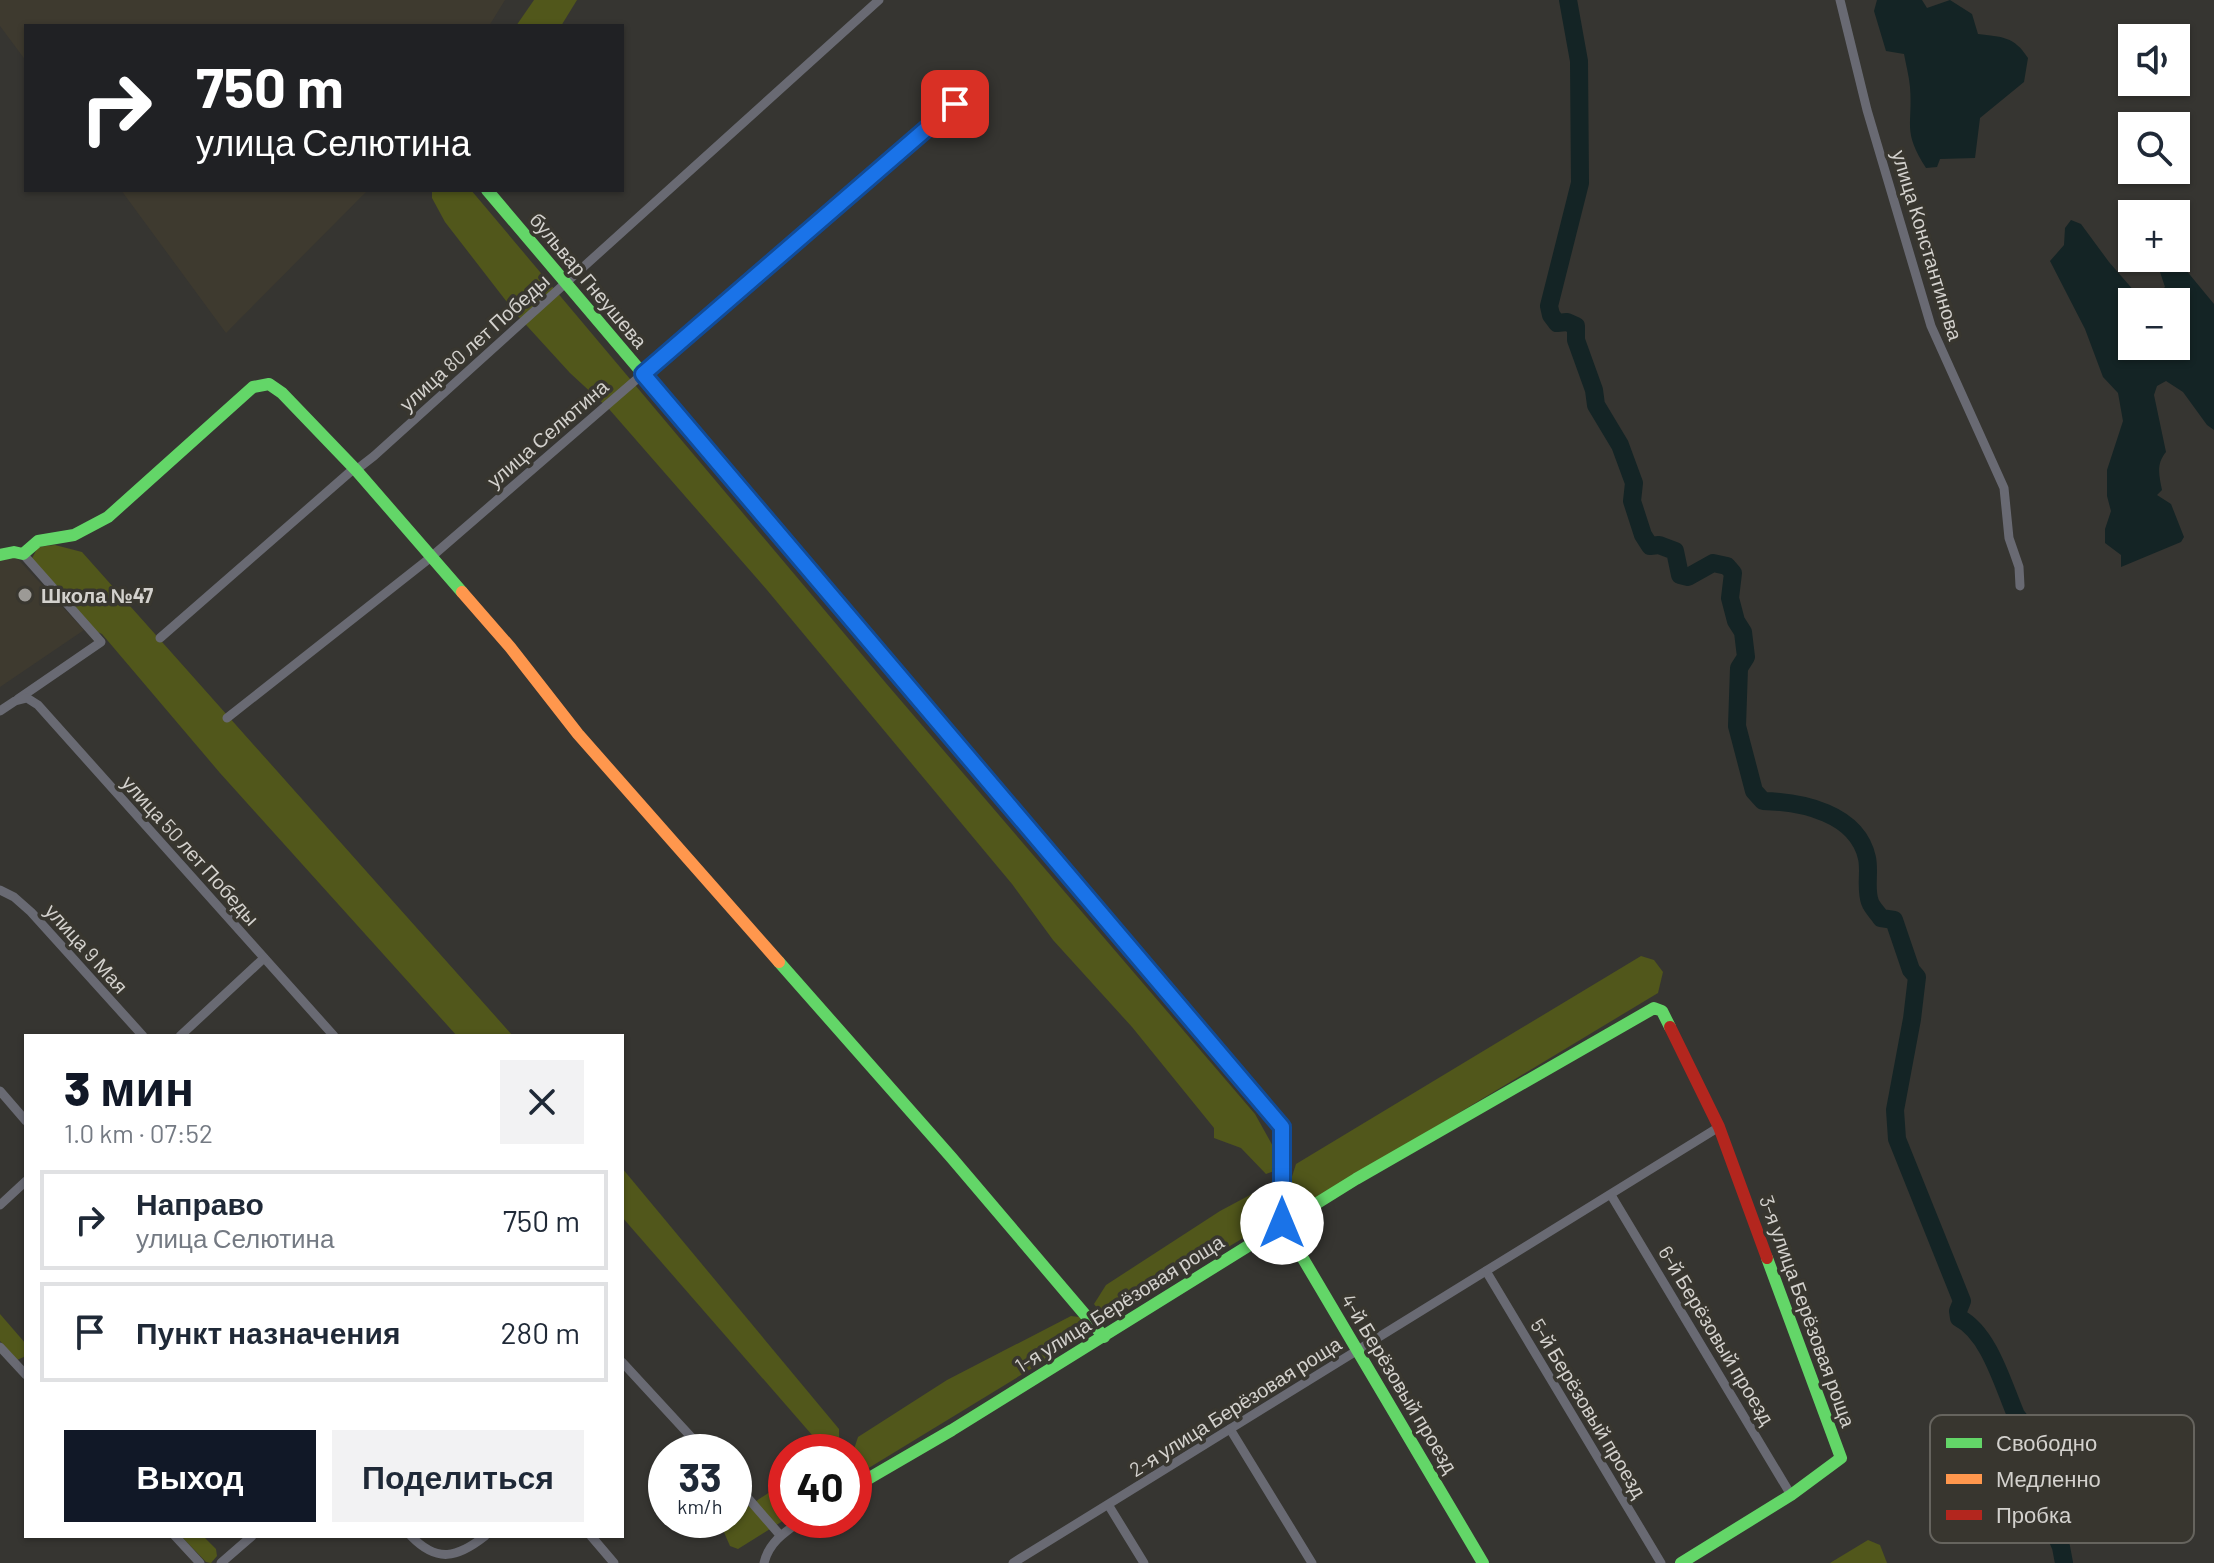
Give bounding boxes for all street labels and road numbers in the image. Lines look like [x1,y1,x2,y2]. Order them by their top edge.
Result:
street label: улица Константинова [1888,147,1969,344]
street label: бульвар Гнеушева [525,207,653,353]
street label: улица 80 лет Победы [394,268,554,416]
street label: улица Селютина [482,373,613,492]
street label: улица 50 лет Победы [117,770,265,930]
street label: улица 9 Мая [41,898,133,998]
street label: 3-я улица Берёзовая роща [1755,1192,1861,1431]
street label: 1-я улица Берёзовая роща [1010,1228,1228,1377]
street label: 6-й Берёзовый проезд [1654,1241,1780,1429]
street label: 4-й Берёзовый проезд [1337,1289,1463,1477]
street label: 5-й Берёзовый проезд [1526,1314,1652,1502]
street label: 2-я улица Берёзовая роща [1125,1330,1346,1481]

